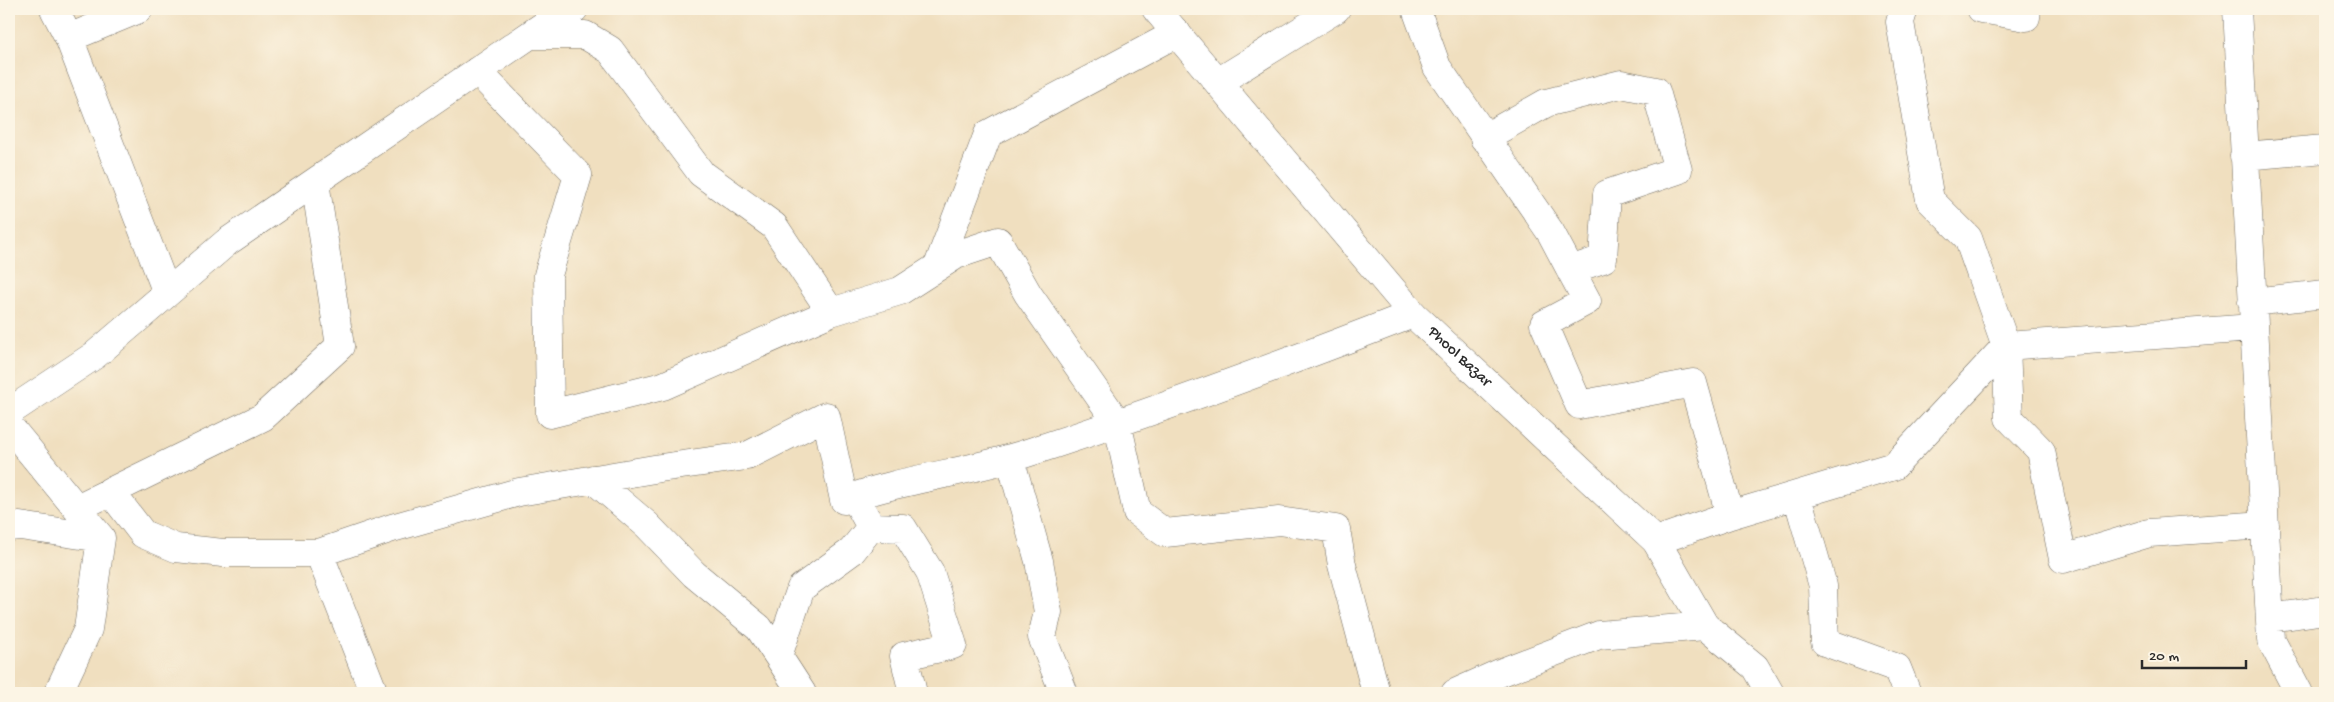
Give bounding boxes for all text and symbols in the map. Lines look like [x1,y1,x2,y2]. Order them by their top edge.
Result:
street label: Phool Bazar [1423,322,1496,392]
scale bar [2142,637,2245,669]
text: 20 m [2149,648,2179,666]

